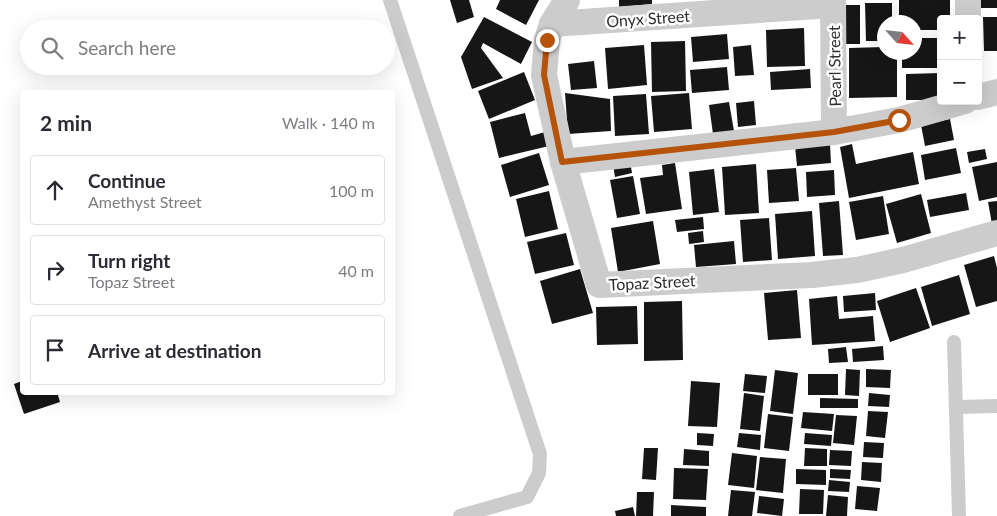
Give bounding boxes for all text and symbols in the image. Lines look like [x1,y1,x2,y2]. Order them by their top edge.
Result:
street label: Onyx Street [606,6,691,30]
north arrow [877,15,922,60]
map controls [937,15,982,105]
button: + [937,15,982,60]
search box [20,20,395,75]
street label: Pearl Street [824,25,844,107]
route end [536,29,559,52]
icon: search [38,34,66,62]
text: Search here [78,36,176,59]
button: − [937,60,982,105]
route start [888,109,911,132]
text: 2 min [40,110,92,135]
text: Walk · 140 m [282,113,375,132]
text: Continue [88,169,166,192]
icon: ahead [41,176,69,204]
text: 100 m [329,181,374,200]
text: Amethyst Street [88,192,202,211]
text: Turn right [88,249,170,272]
icon: right [41,256,69,284]
text: 40 m [338,261,374,280]
street label: Topaz Street [608,270,696,294]
text: Topaz Street [88,272,175,291]
icon: arrive [41,336,69,364]
text: Arrive at destination [88,339,261,362]

